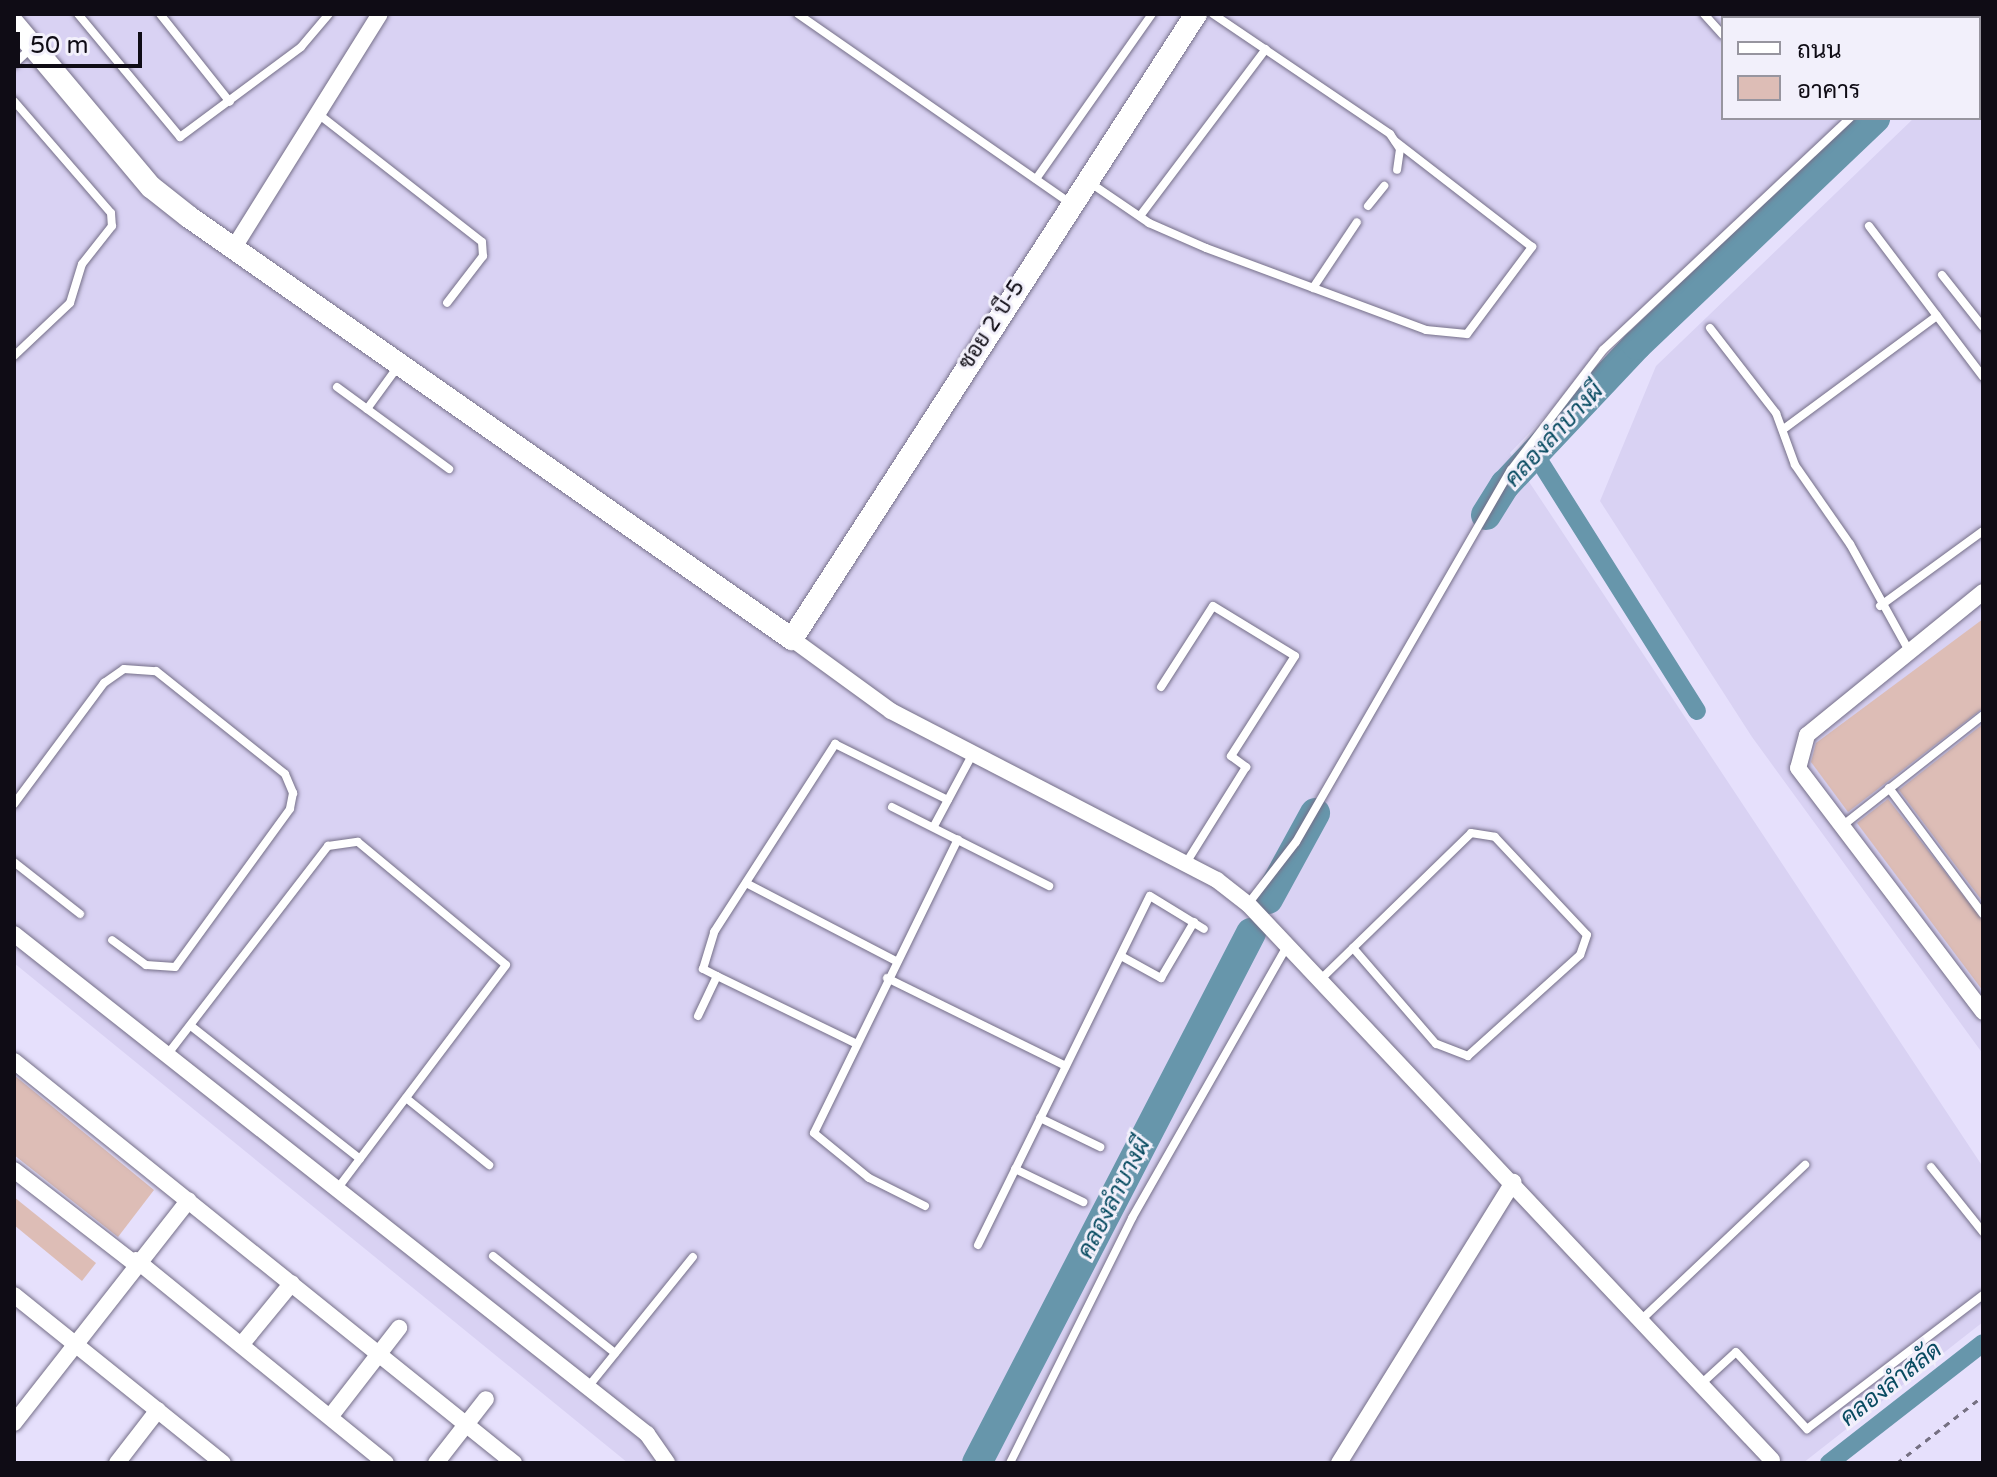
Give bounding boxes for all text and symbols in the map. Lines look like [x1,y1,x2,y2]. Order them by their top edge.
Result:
scale bar [20,16,146,66]
legend [1721,16,1981,120]
text: 50 m [30,31,88,60]
text: ถนน [1797,36,1842,65]
text: อาคาร [1797,76,1860,105]
street label: ซอย 2 บี-5 [953,275,1031,375]
water label: คลองลำบางผี [1498,377,1610,493]
water label: คลองลำบางผี [1071,1133,1157,1263]
water label: คลองลำสลัด [1834,1335,1948,1433]

